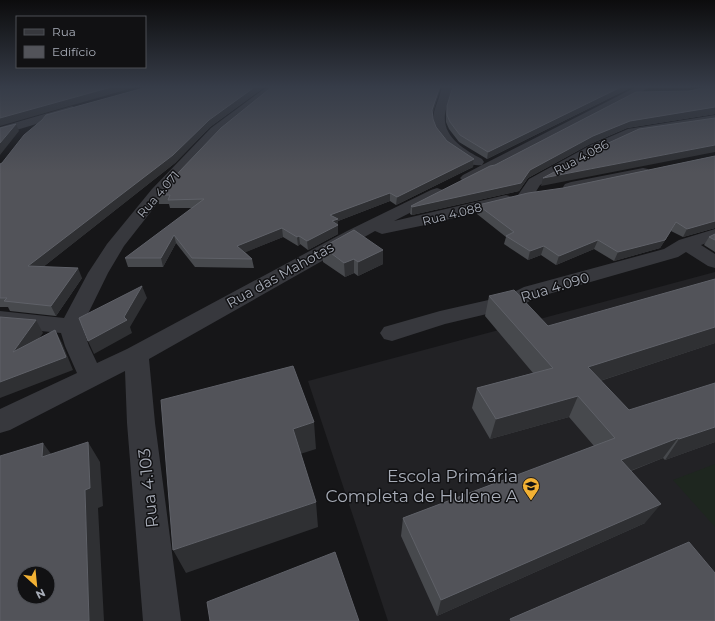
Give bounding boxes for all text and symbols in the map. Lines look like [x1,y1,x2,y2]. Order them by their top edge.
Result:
legend [16,16,146,68]
text: Rua [52,24,76,39]
text: Edifício [52,44,96,59]
street label: Rua 4.086 [551,136,611,178]
street label: Rua 4.071 [134,168,182,220]
street label: Rua 4.088 [421,199,484,229]
street label: Rua das Mahotas [223,238,337,312]
street label: Rua 4.090 [518,268,592,306]
street label: Rua 4.103 [134,447,162,529]
place label: Escola Primária Completa de Hulene A [325,466,519,506]
school or university icon: Escola Primária Completa de Hulene A [521,476,541,501]
north arrow [16,565,56,605]
text: N [33,586,48,602]

